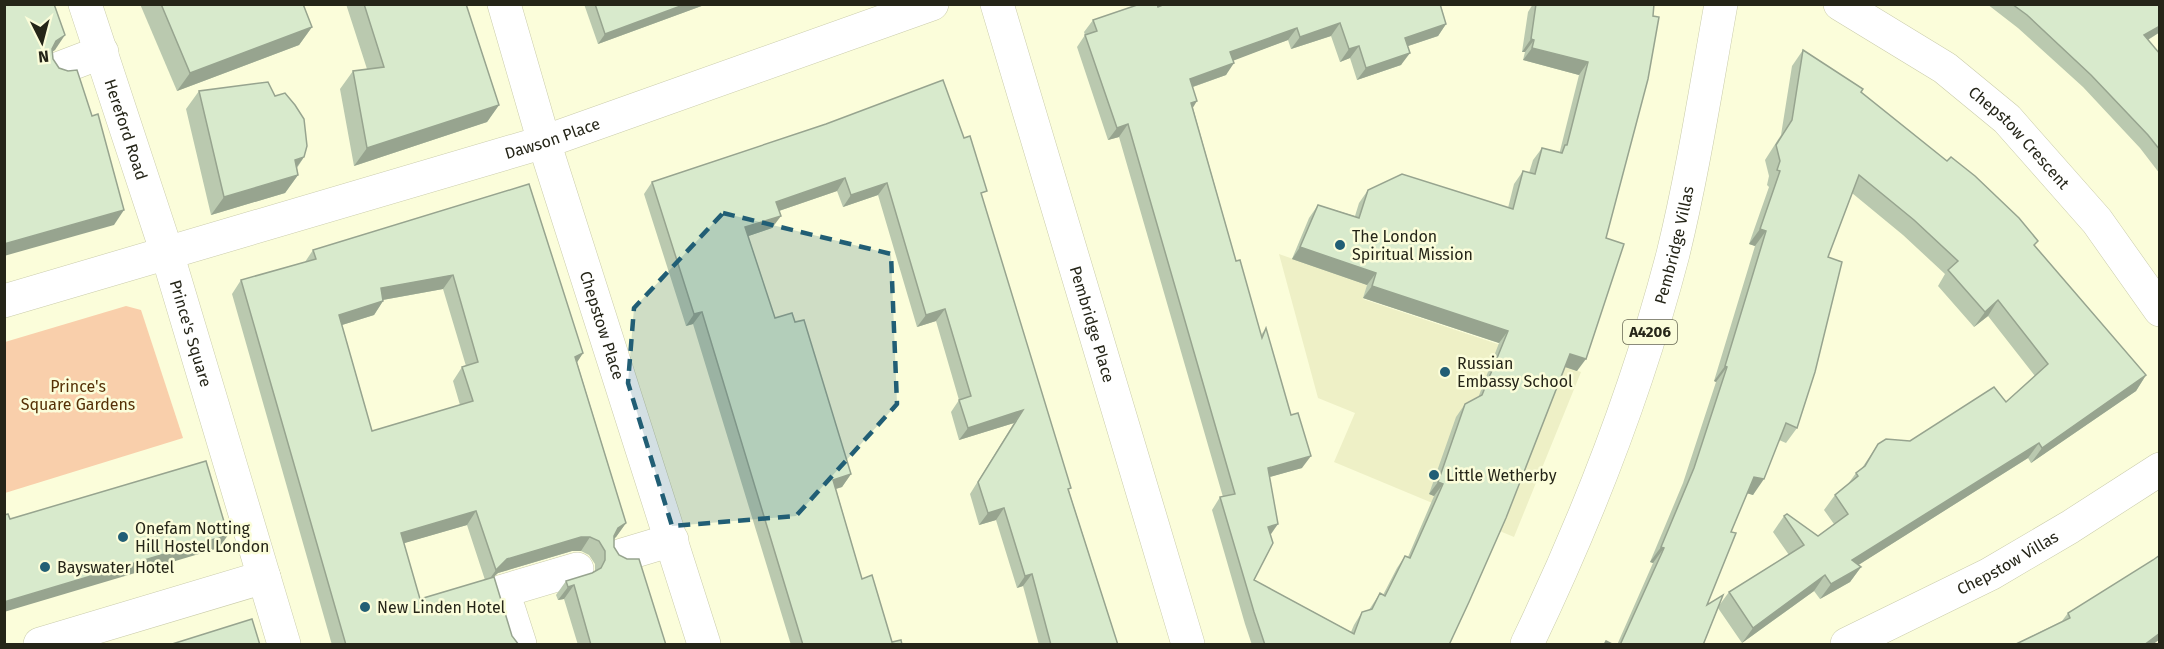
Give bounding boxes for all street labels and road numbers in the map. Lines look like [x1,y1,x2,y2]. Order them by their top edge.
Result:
street label: Hereford Road [100,77,151,182]
street label: Chepstow Crescent [1965,83,2073,193]
street label: Dawson Place [503,114,603,163]
street label: Pembridge Villas [1651,184,1698,306]
street label: Pembridge Place [1066,264,1118,385]
street label: Chepstow Place [576,269,628,382]
street label: Prince's Square [166,278,216,389]
road number: A4206 [1623,320,1677,344]
street label: Chepstow Villas [1954,527,2062,599]

